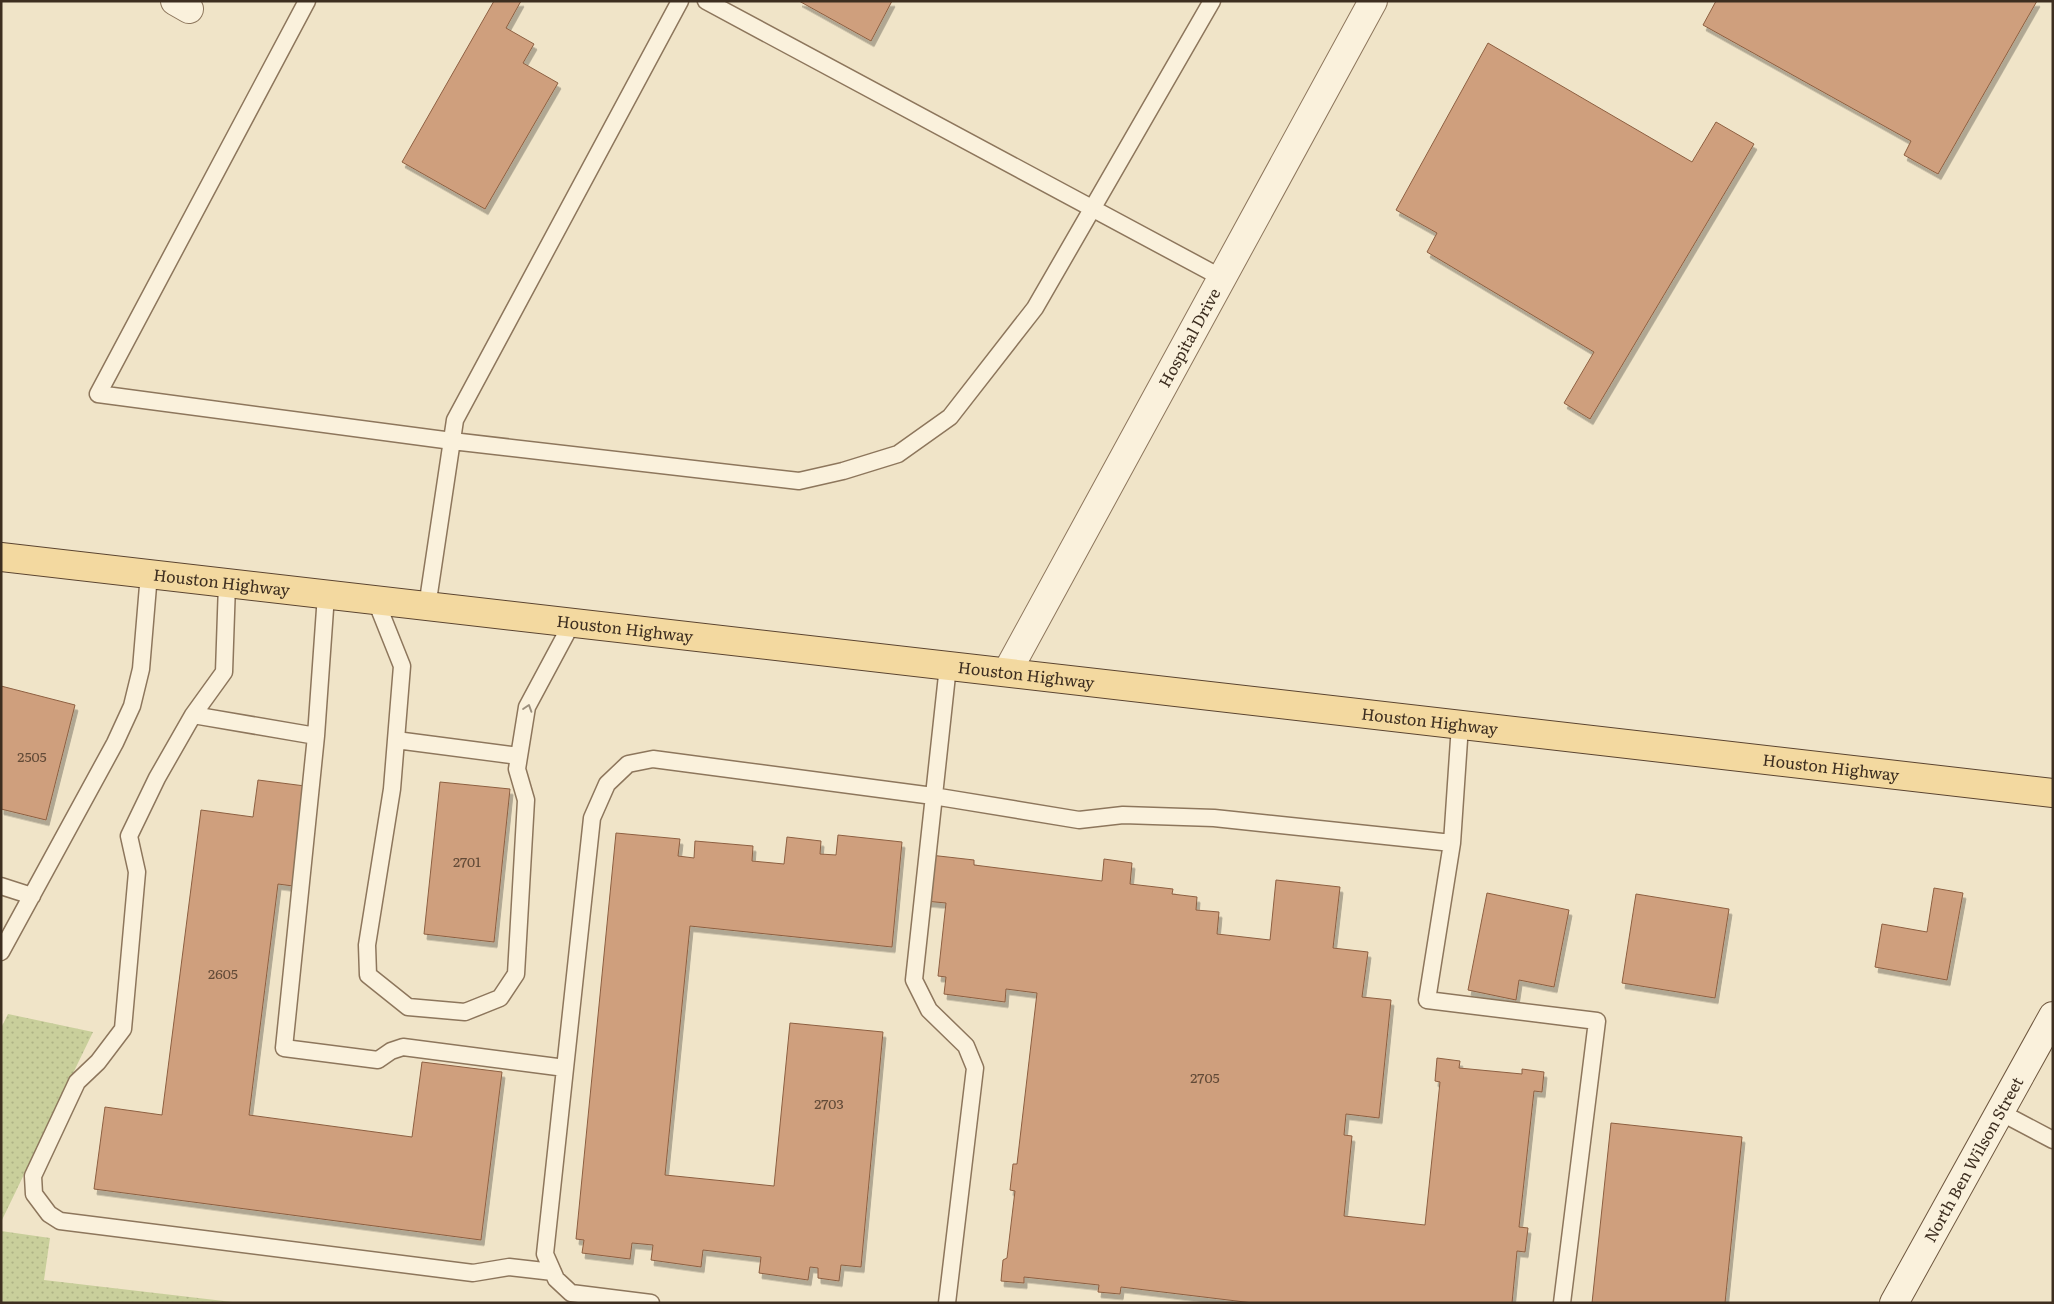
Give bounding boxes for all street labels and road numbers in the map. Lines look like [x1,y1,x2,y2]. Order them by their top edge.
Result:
street label: Hospital Drive [1152,283,1225,391]
street label: Houston Highway [152,562,292,601]
street label: Houston Highway [555,608,695,648]
street label: Houston Highway [957,654,1097,694]
street label: Houston Highway [1360,701,1500,740]
street label: Houston Highway [1761,747,1901,786]
street label: North Ben Wilson Street [1917,1071,2028,1246]

